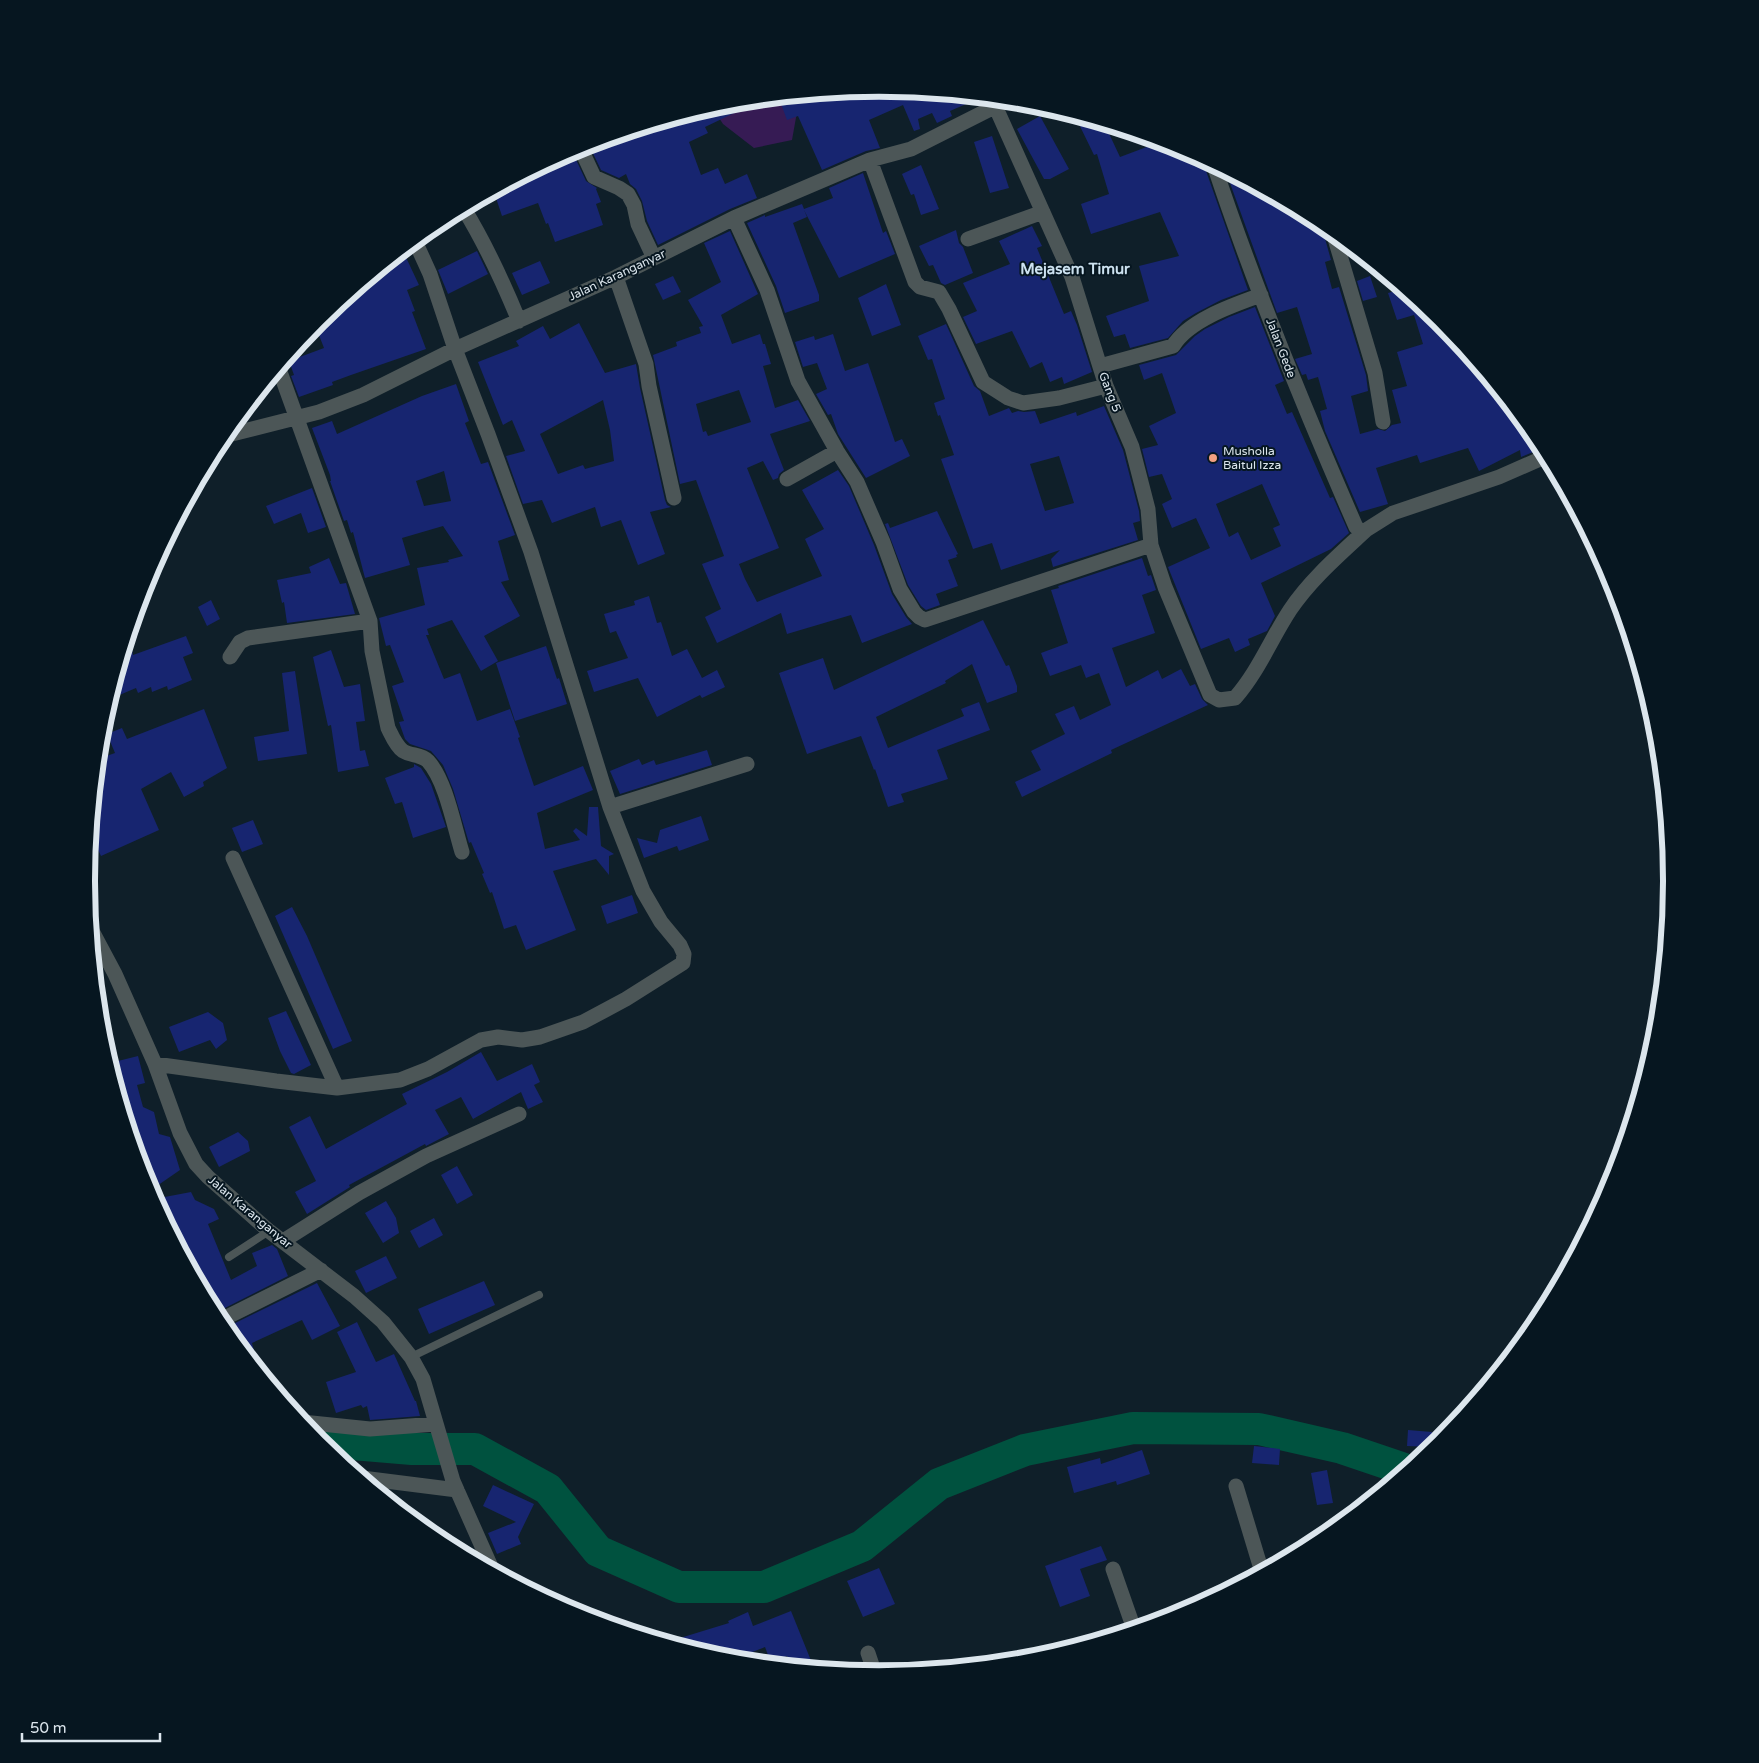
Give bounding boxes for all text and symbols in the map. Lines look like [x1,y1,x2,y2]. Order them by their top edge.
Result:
street label: Jalan Karanganyar [566,246,668,304]
district label: Mejasem Timur [1020,260,1130,279]
street label: Jalan Gede [1263,316,1299,380]
street label: Gang 5 [1096,370,1124,414]
place label: Musholla Baitul Izza [1223,444,1281,472]
marker: Musholla Baitul Izza [1207,452,1219,464]
street label: Jalan Karanganyar [205,1173,295,1251]
scale bar [22,1710,160,1742]
text: 50 m [30,1719,67,1737]

